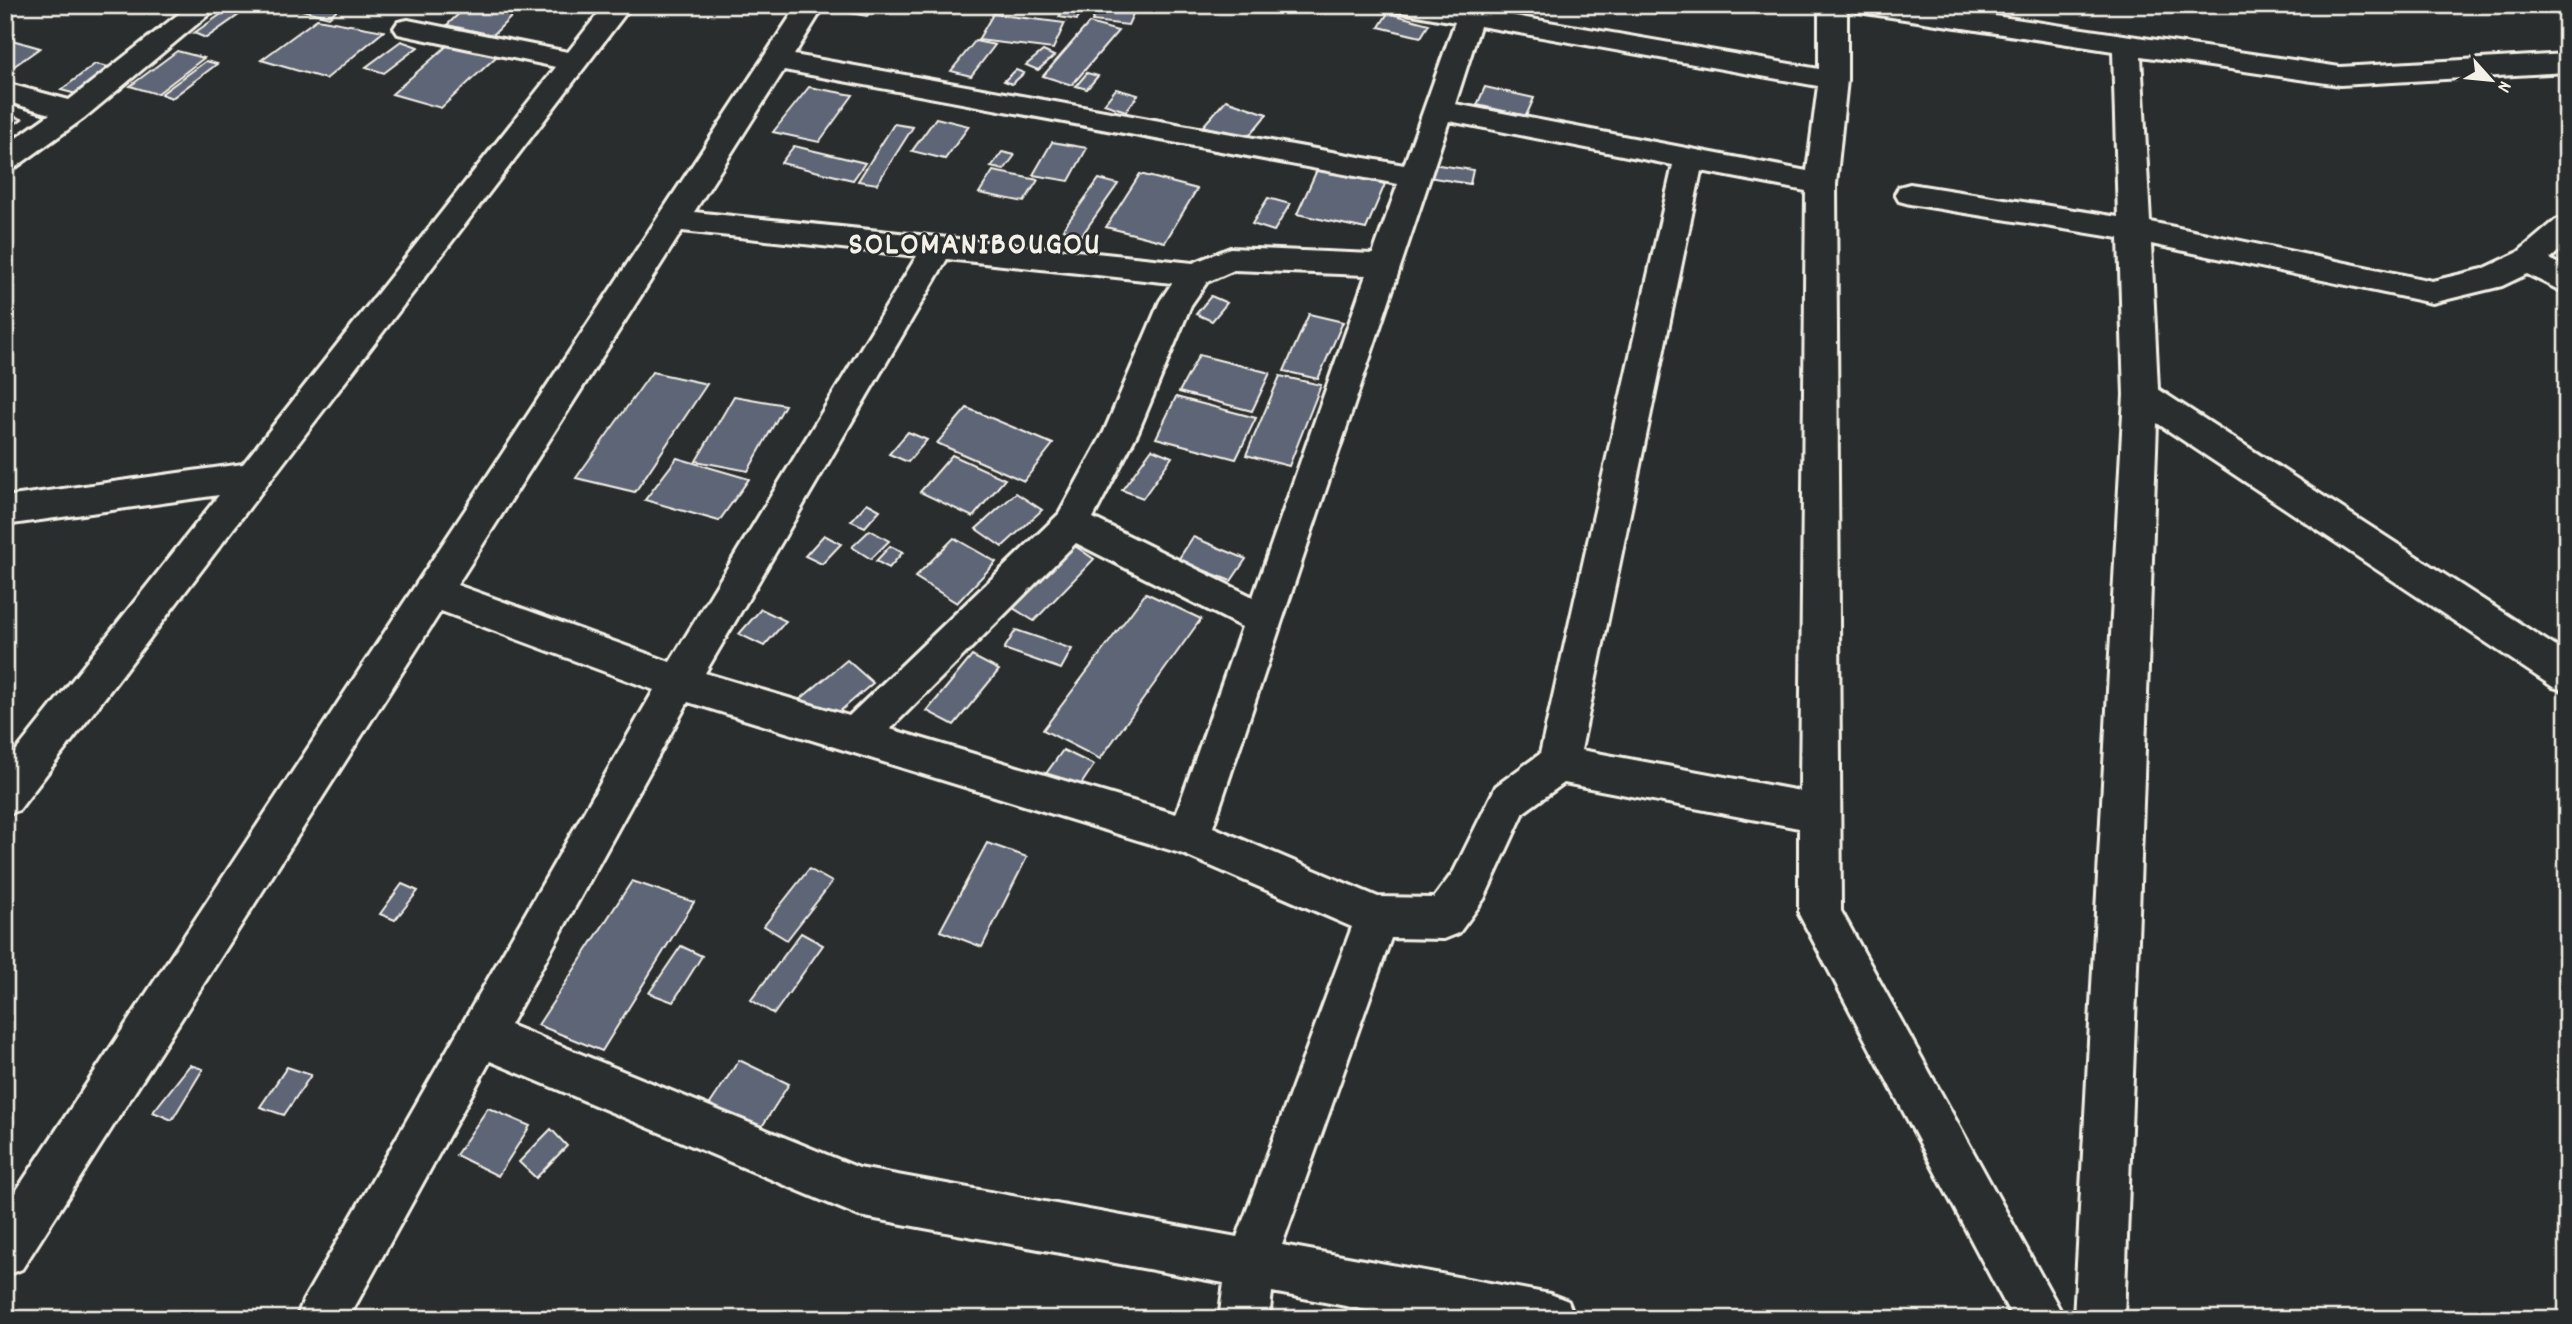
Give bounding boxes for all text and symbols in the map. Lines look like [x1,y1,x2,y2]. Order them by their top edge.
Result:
north arrow [2456,46,2526,116]
text: N [2489,76,2517,96]
district label: SOLOMANIBOUGOU [849,224,1101,270]

